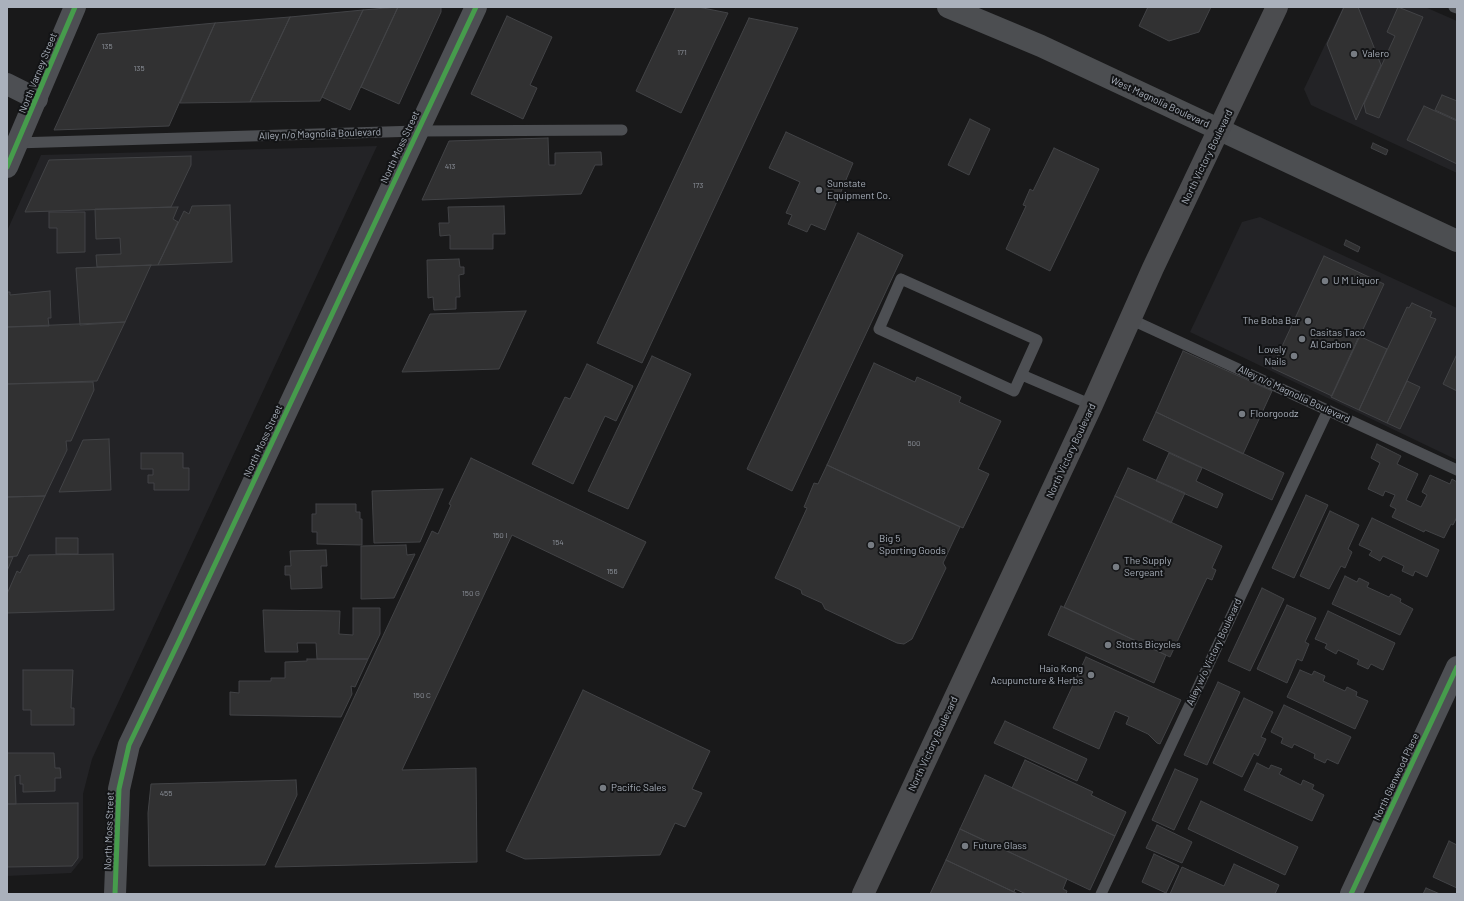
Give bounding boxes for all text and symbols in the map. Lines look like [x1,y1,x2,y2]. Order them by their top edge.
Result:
street label: North Varney Street [16,31,60,115]
house number: 135 [101,41,113,51]
house number: 171 [677,47,687,57]
place label: Valero [1362,48,1389,60]
marker: Valero [1349,49,1359,59]
house number: 135 [133,63,145,73]
street label: West Magnolia Boulevard [1109,74,1211,130]
street label: North Victory Boulevard [1179,108,1235,206]
street label: North Moss Street [378,109,422,185]
street label: Alley n/o Magnolia Boulevard [259,126,381,142]
house number: 413 [445,161,455,171]
place label: Sunstate Equipment Co. [827,178,891,202]
house number: 173 [693,180,703,190]
marker: Sunstate Equipment Co. [814,185,824,195]
place label: U M Liquor [1333,275,1379,287]
marker: U M Liquor [1320,276,1330,286]
place label: The Boba Bar [1242,315,1300,327]
marker: The Boba Bar [1303,316,1313,326]
place label: Casitas Taco Al Carbon [1310,327,1365,350]
marker: Casitas Taco Al Carbon [1297,334,1307,344]
place label: Lovely Nails [1258,344,1286,368]
marker: Lovely Nails [1289,351,1299,361]
street label: Alley n/o Magnolia Boulevard [1236,363,1352,425]
street label: North Victory Boulevard [1044,402,1098,500]
street label: North Moss Street [241,403,285,479]
place label: Floorgoodz [1250,408,1299,420]
marker: Floorgoodz [1237,409,1247,419]
house number: 500 [907,438,921,448]
house number: 150 I [492,530,508,540]
place label: Big 5 Sporting Goods [879,533,946,556]
house number: 154 [552,537,564,547]
marker: Big 5 Sporting Goods [866,540,876,550]
place label: The Supply Sergeant [1124,555,1171,578]
marker: The Supply Sergeant [1111,562,1121,572]
house number: 156 [606,566,618,576]
house number: 150 G [462,588,480,598]
street label: Alley w/o Victory Boulevard [1184,597,1244,707]
place label: Stotts Bicycles [1116,639,1181,651]
marker: Stotts Bicycles [1103,640,1113,650]
place label: Haio Kong Acupuncture & Herbs [991,663,1083,686]
marker: Haio Kong Acupuncture & Herbs [1086,670,1096,680]
house number: 150 C [413,690,431,700]
street label: North Victory Boulevard [906,695,960,793]
street label: North Glenwood Place [1370,731,1422,823]
place label: Pacific Sales [611,782,666,794]
marker: Pacific Sales [598,783,608,793]
house number: 455 [160,788,172,798]
street label: North Moss Street [102,792,116,870]
place label: Future Glass [973,840,1027,852]
marker: Future Glass [960,841,970,851]

